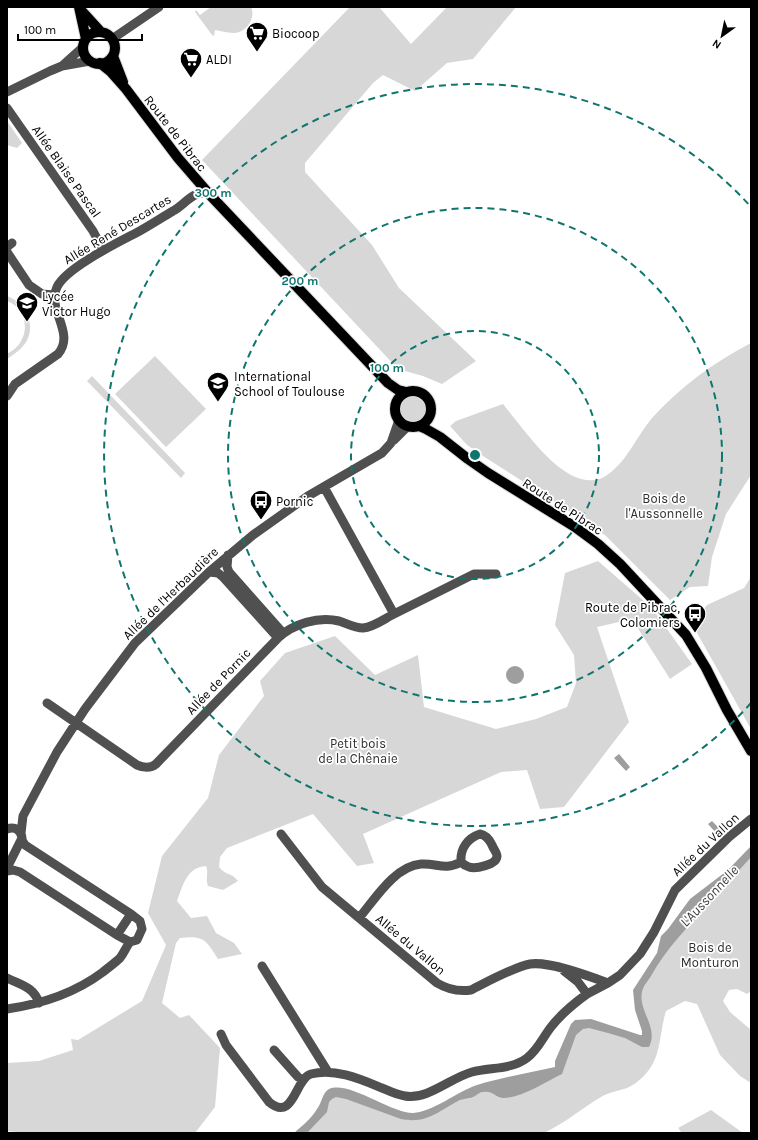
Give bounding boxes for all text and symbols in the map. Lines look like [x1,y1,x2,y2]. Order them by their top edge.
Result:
scale bar [18,16,142,42]
north arrow [702,16,742,56]
supermarket icon: Biocoop [244,20,270,53]
text: 100 m [24,23,56,37]
place label: Biocoop [272,26,320,41]
text: N [710,36,724,52]
supermarket icon: ALDI [178,46,204,79]
place label: ALDI [206,52,232,67]
street label: Route de Pibrac [141,92,210,174]
street label: Allée Blaise Pascal [29,122,104,220]
text: 300 m [194,186,232,200]
street label: Allée René Descartes [61,191,174,267]
text: 200 m [282,274,318,288]
place label: Lycée Victor Hugo [42,289,111,319]
school or university icon: Lycée Victor Hugo [14,290,40,323]
text: 100 m [370,361,404,375]
place label: International School of Toulouse [234,369,345,399]
school or university icon: International School of Toulouse [205,370,231,403]
centre of rings [468,448,482,462]
street label: Route de Pibrac [520,475,606,538]
bus stop icon: Pornic [248,488,274,521]
park label: Bois de l'Aussonnelle [625,491,703,521]
place label: Pornic [276,494,313,509]
street label: Allée de l'Herbaudière [120,544,221,643]
place label: Route de Pibrac, Colomiers [585,600,680,630]
bus stop icon: Route de Pibrac, Colomiers [682,601,708,634]
street label: Allée de Pornic [183,645,254,718]
park label: Petit bois de la Chênaie [318,736,398,766]
street label: Allée du Vallon [669,810,742,879]
water label: L'Aussonnelle [677,862,742,931]
street label: Allée du Vallon [373,911,448,978]
park label: Bois de Monturon [681,940,739,970]

